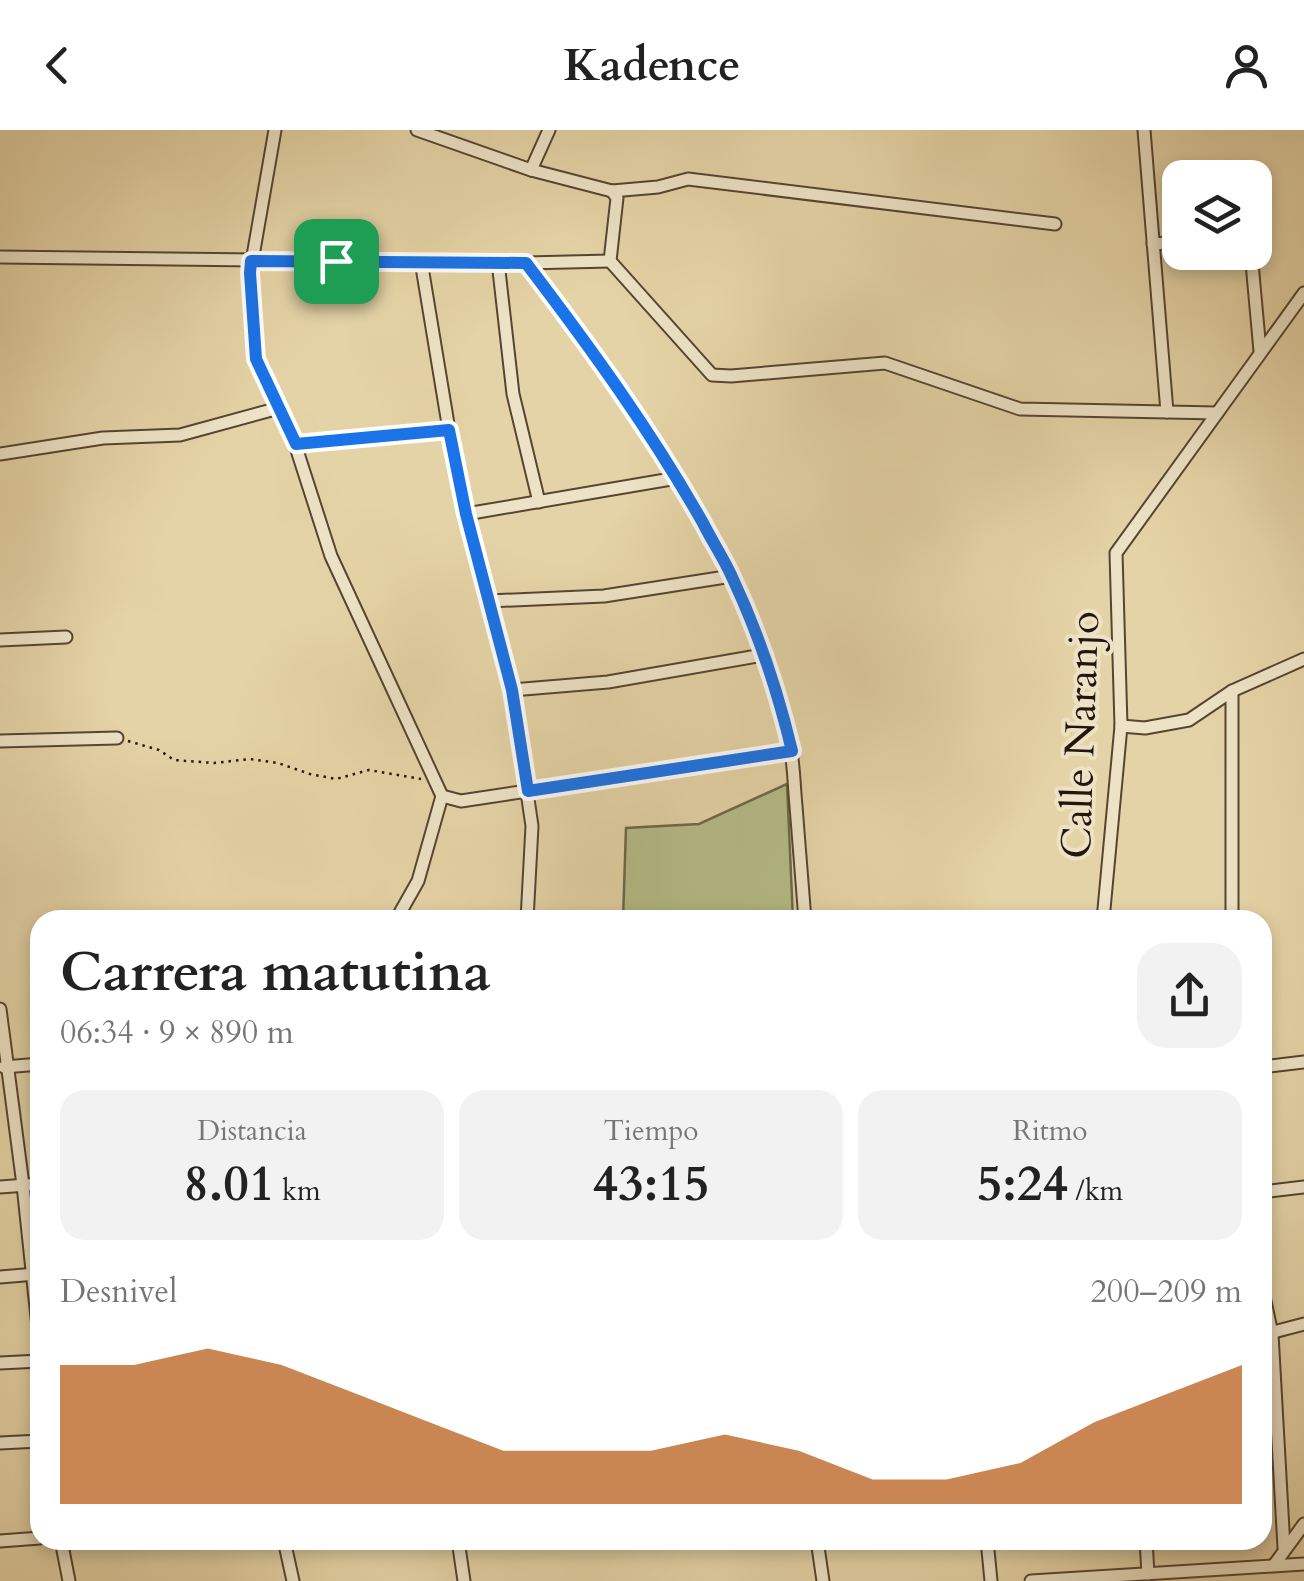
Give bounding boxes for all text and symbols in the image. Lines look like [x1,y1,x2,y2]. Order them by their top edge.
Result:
text: Kadence [563,35,741,96]
icon: back [30,38,85,93]
icon: person [1219,38,1274,93]
map controls [1162,160,1272,270]
button: layers [1162,160,1272,270]
pin [294,219,379,304]
icon: arrive [309,234,364,289]
street label: Calle Naranjo [1048,610,1113,860]
text: Carrera matutina [60,936,491,1010]
button: share [1137,943,1242,1048]
text: 06:34 · 9 × 890 m [60,1011,294,1055]
text: Distancia [197,1112,307,1150]
text: Tiempo [604,1112,698,1150]
text: Ritmo [1013,1112,1087,1150]
text: 8.01 [183,1150,275,1218]
text: 43:15 [593,1150,709,1218]
text: 5:24 [977,1150,1068,1218]
text: km [275,1172,321,1210]
text: /km [1068,1172,1123,1210]
text: Desnivel [60,1270,177,1314]
text: 200–209 m [1090,1270,1242,1314]

